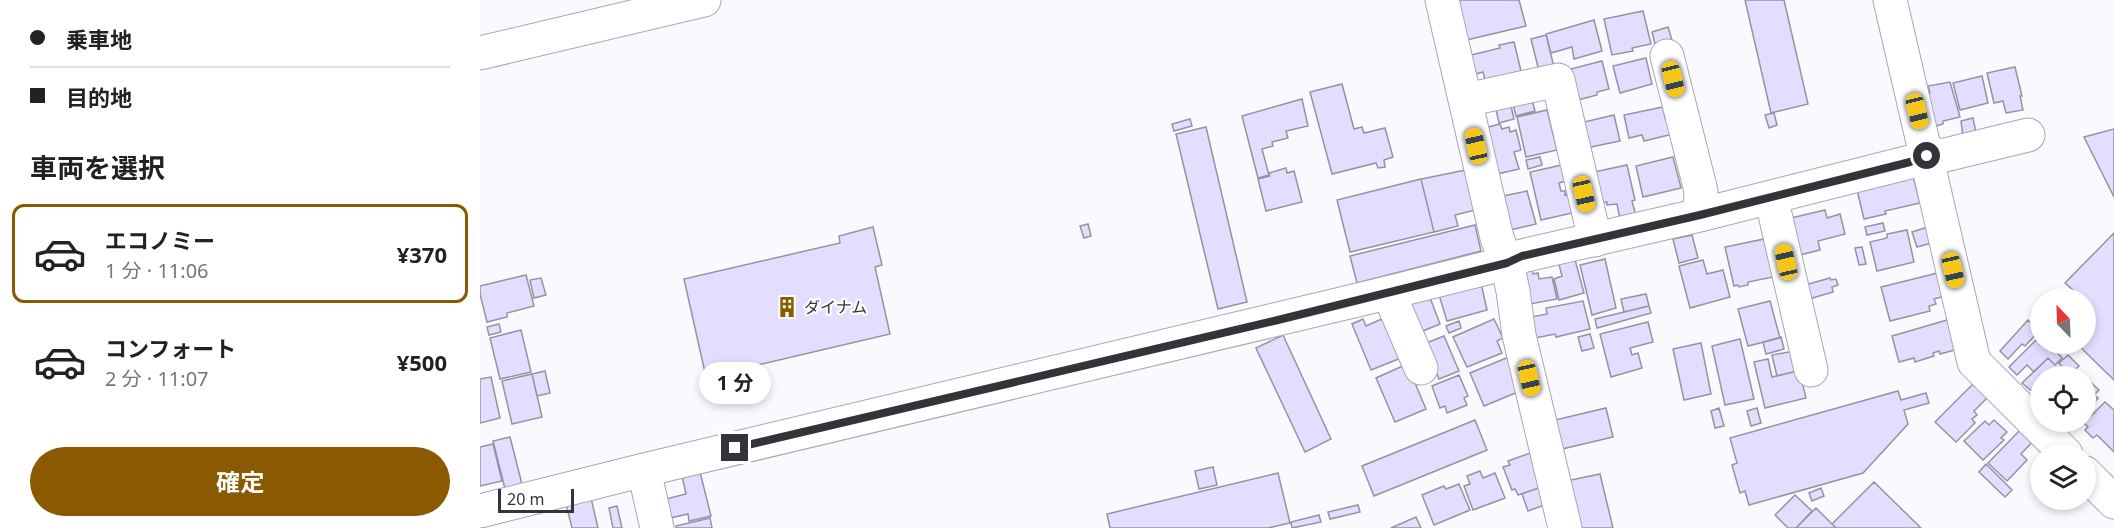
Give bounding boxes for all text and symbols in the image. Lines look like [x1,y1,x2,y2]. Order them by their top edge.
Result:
text: 乗車地 [66,24,132,54]
car [1660,59,1686,99]
text: 目的地 [66,82,132,112]
car [1904,91,1930,131]
car [1463,126,1489,166]
route start [1913,142,1940,169]
text: 車両を選択 [30,149,165,186]
car [1571,174,1597,214]
text: エコノミー [105,225,215,255]
icon: car [33,227,87,281]
text: ¥370 [397,239,447,269]
car [1773,242,1799,282]
car [1940,250,1966,290]
text: 1 分 · 11:06 [105,257,209,284]
north arrow [2030,288,2096,354]
map controls [2030,288,2096,510]
building icon: ダイナム [775,295,799,319]
place label: ダイナム [804,296,867,318]
text: コンフォート [105,333,236,363]
icon: car [33,335,87,389]
text: ¥500 [397,347,447,377]
car [1516,358,1542,398]
callout: 1 分 [699,361,771,403]
text: 2 分 · 11:07 [105,365,209,392]
button: locate [2030,366,2096,432]
text: 1 分 [717,369,753,396]
route end [721,434,748,461]
button: layers [2030,444,2096,510]
button: 確定 [30,447,450,516]
scale bar [498,486,574,514]
text: 20 m [507,488,544,510]

